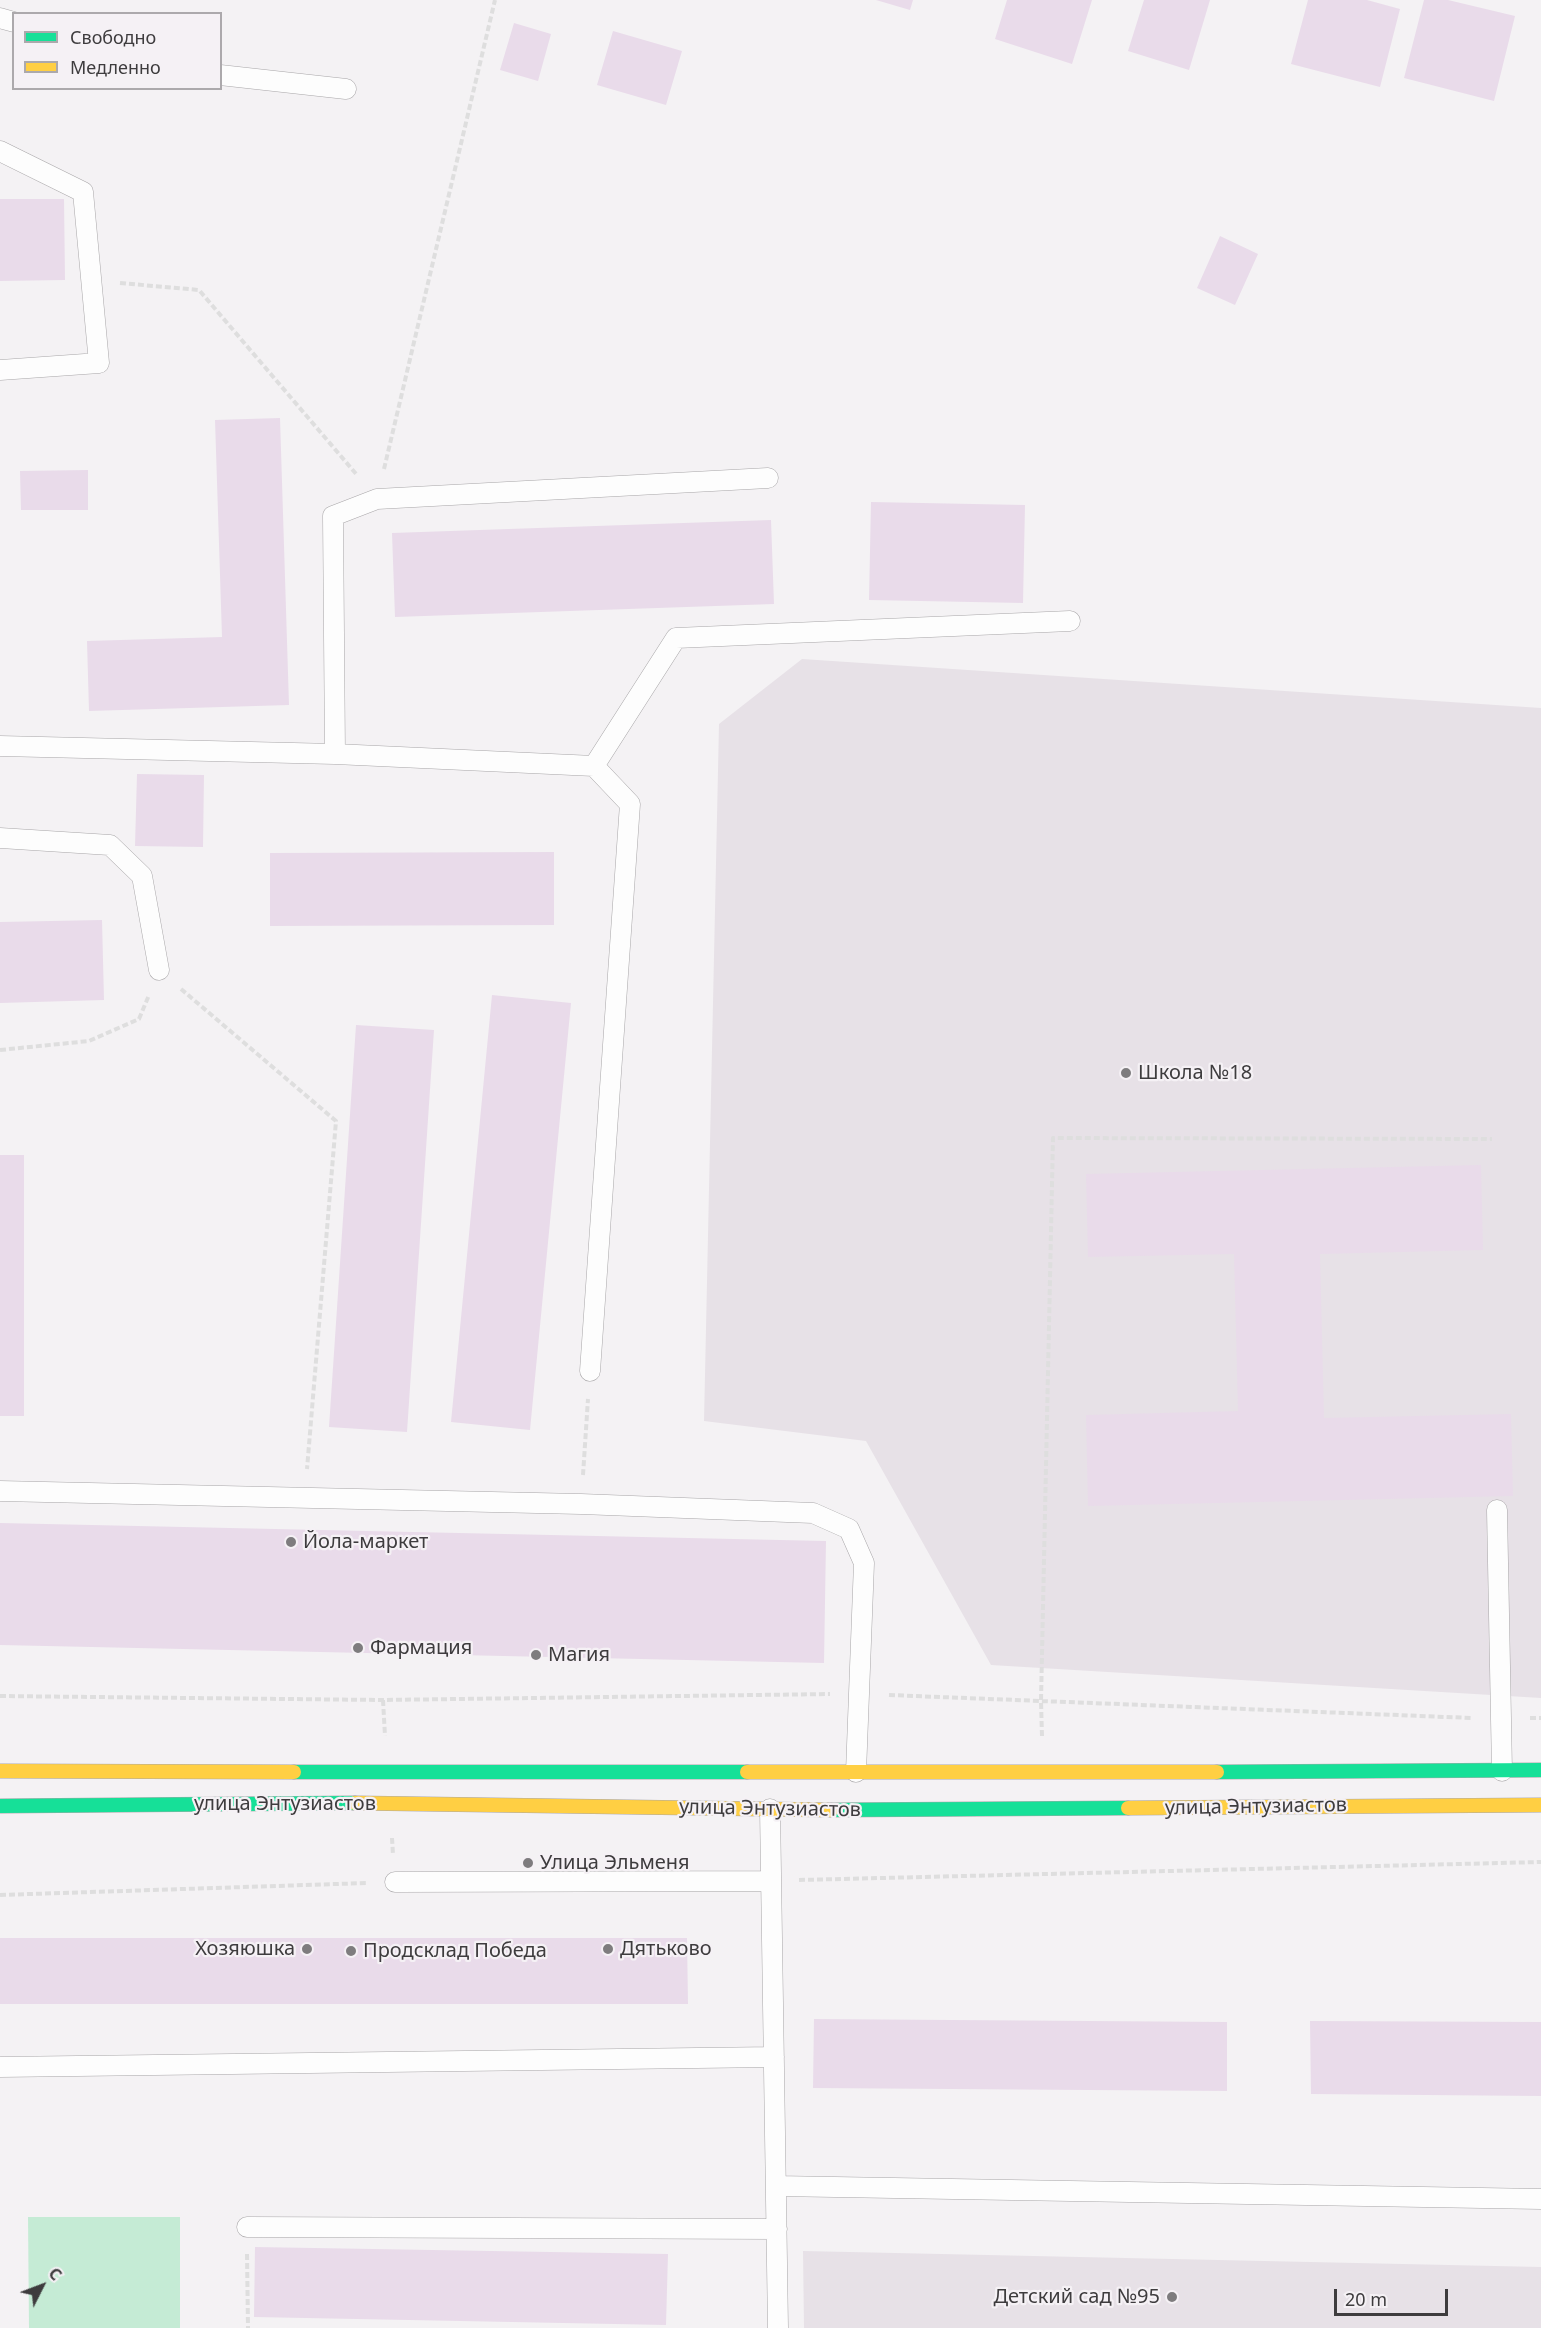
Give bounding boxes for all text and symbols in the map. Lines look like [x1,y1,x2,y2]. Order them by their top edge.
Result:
legend [12,12,222,90]
text: Свободно [70,25,156,49]
text: Медленно [70,55,161,79]
place label: Школа №18 [1138,1061,1252,1085]
marker: Школа №18 [1119,1066,1133,1080]
place label: Йола-маркет [303,1530,428,1554]
marker: Йола-маркет [284,1535,298,1549]
place label: Фармация [370,1636,472,1660]
marker: Фармация [351,1641,365,1655]
place label: Магия [548,1643,610,1667]
marker: Магия [529,1648,543,1662]
street label: улица Энтузиастов [194,1792,376,1816]
street label: улица Энтузиастов [1165,1793,1347,1821]
street label: улица Энтузиастов [679,1795,861,1823]
place label: Улица Эльменя [540,1851,690,1875]
marker: Улица Эльменя [521,1856,535,1870]
place label: Хозяюшка [195,1937,295,1961]
place label: Дятьково [620,1937,712,1961]
place label: Продсклад Победа [363,1939,547,1963]
marker: Хозяюшка [300,1942,314,1956]
marker: Дятьково [601,1942,615,1956]
marker: Продсклад Победа [344,1944,358,1958]
north arrow [12,2256,72,2316]
text: С [44,2263,67,2285]
scale bar [1337,2277,1451,2315]
place label: Детский сад №95 [993,2285,1160,2309]
text: 20 m [1345,2287,1387,2311]
marker: Детский сад №95 [1165,2290,1179,2304]

